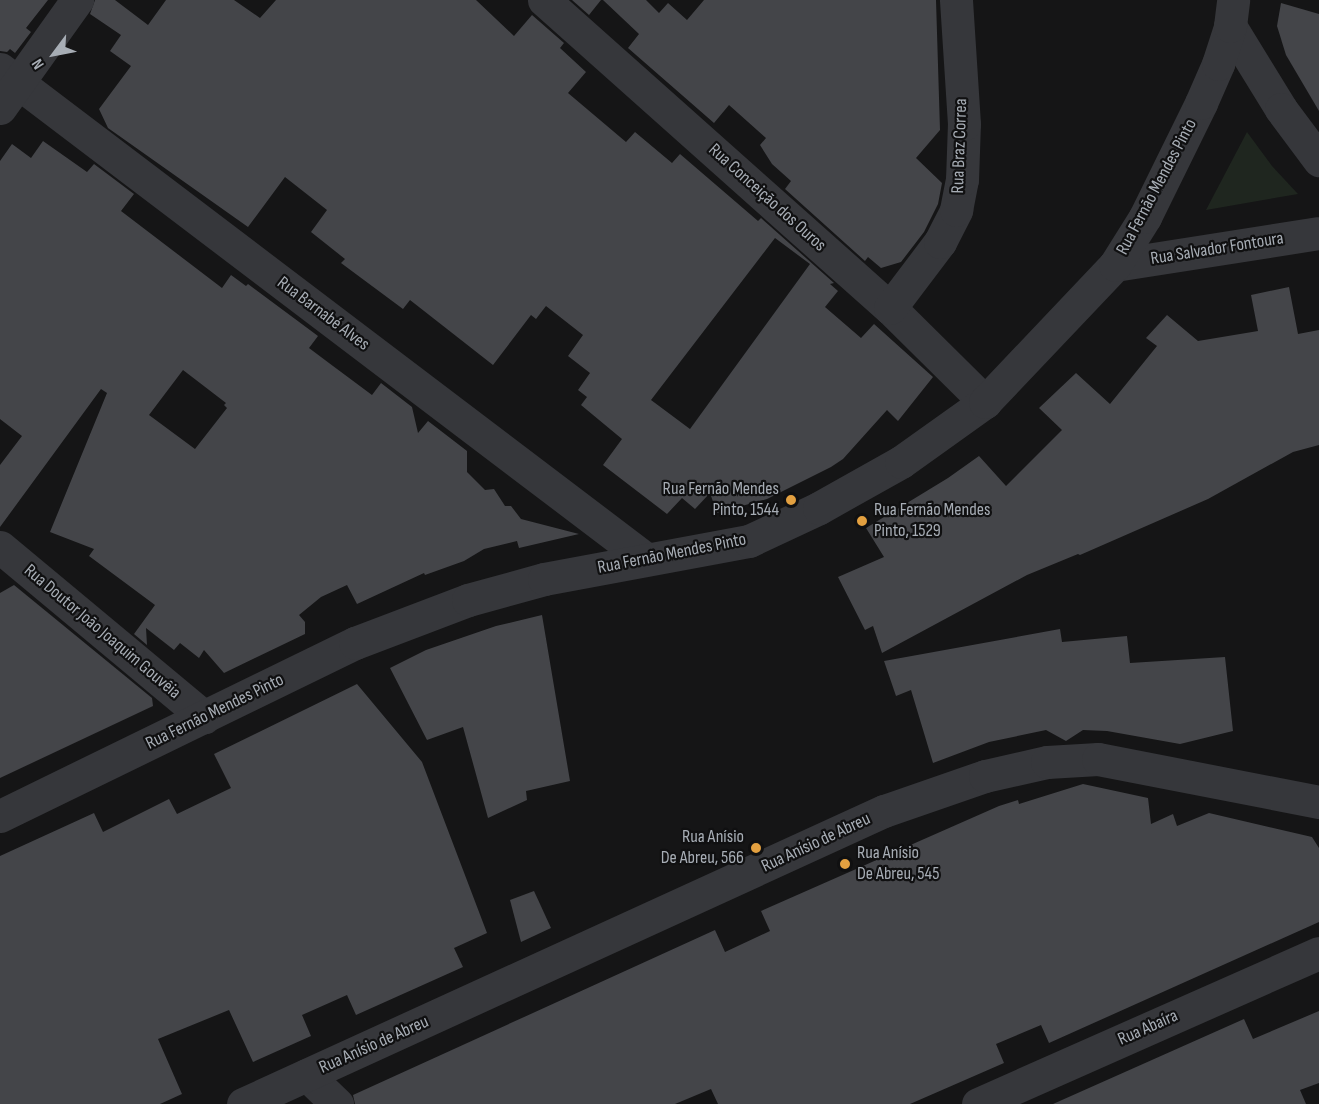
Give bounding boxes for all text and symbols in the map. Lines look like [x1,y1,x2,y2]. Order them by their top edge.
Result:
north arrow [24,24,84,84]
text: N [28,55,49,72]
street label: Rua Braz Correa [948,98,972,194]
street label: Rua Fernão Mendes Pinto [1112,115,1202,259]
street label: Rua Conceição dos Ouros [704,140,830,256]
street label: Rua Salvador Fontoura [1149,228,1285,270]
street label: Rua Barnabé Alves [273,272,373,356]
place label: Rua Fernão Mendes Pinto, 1544 [663,479,779,522]
marker: Rua Fernão Mendes Pinto, 1544 [784,493,798,507]
place label: Rua Fernão Mendes Pinto, 1529 [874,500,990,542]
marker: Rua Fernão Mendes Pinto, 1529 [855,514,869,528]
street label: Rua Fernão Mendes Pinto [596,529,748,579]
street label: Rua Doutor João Joaquim Gouvêia [19,560,185,704]
street label: Rua Fernão Mendes Pinto [142,669,288,755]
street label: Rua Anísio de Abreu [758,808,874,878]
place label: Rua Anísio De Abreu, 566 [661,827,744,870]
marker: Rua Anísio De Abreu, 566 [749,841,763,855]
place label: Rua Anísio De Abreu, 545 [857,843,939,886]
marker: Rua Anísio De Abreu, 545 [838,857,852,871]
street label: Rua Abaíra [1115,1005,1181,1051]
street label: Rua Anísio de Abreu [316,1011,432,1079]

